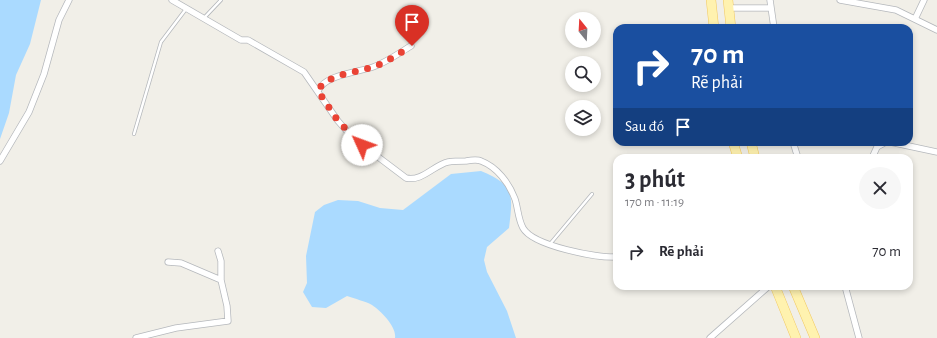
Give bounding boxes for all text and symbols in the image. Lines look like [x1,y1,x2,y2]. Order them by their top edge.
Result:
pin [395,5,429,46]
icon: arrive [401,11,423,33]
north arrow [565,12,601,48]
map controls [565,12,601,136]
icon: right [625,40,677,92]
text: 70 m [691,41,745,69]
button: search [565,56,601,92]
text: Rẽ phải [691,74,743,92]
button: layers [565,100,601,136]
icon: arrive [672,116,694,138]
text: Sau đó [625,119,664,134]
position arrow [341,124,383,166]
button: close [859,167,901,209]
text: 3 phút [625,168,685,192]
text: 170 m · 11:19 [625,196,684,209]
icon: right [625,241,647,263]
text: Rẽ phải [659,244,704,259]
text: 70 m [872,244,901,259]

